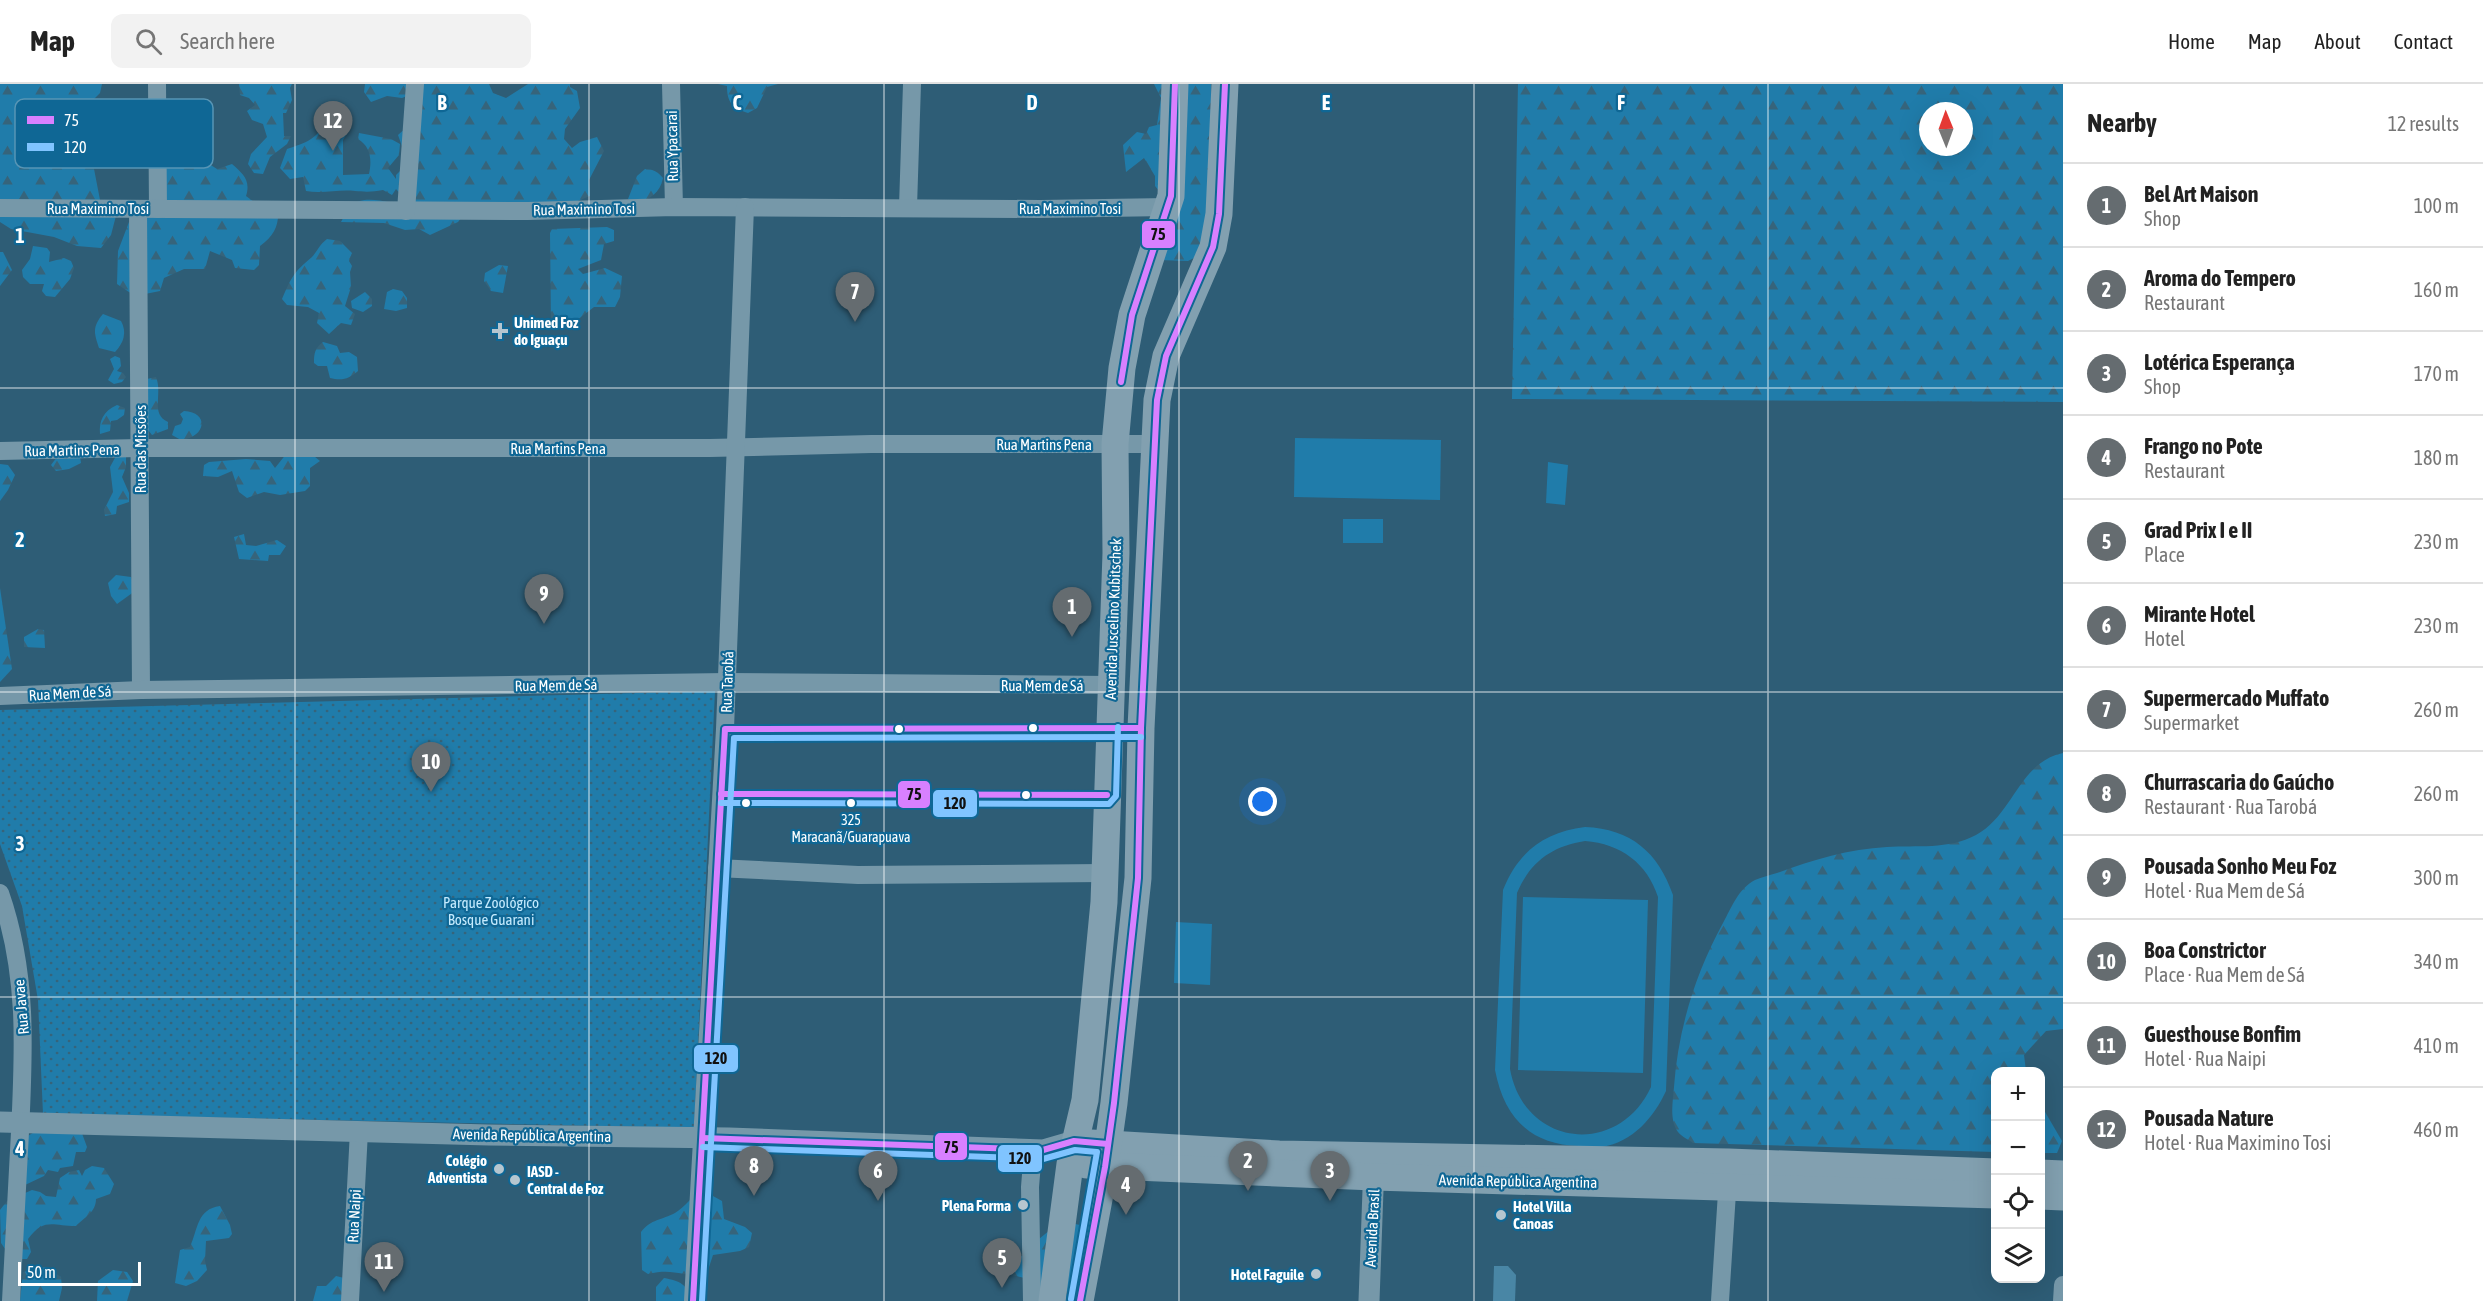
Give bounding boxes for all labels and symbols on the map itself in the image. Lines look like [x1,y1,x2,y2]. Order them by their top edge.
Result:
text: B [437,91,447,114]
text: C [733,91,742,114]
text: D [1026,91,1038,114]
text: E [1322,91,1331,114]
text: F [1617,91,1625,114]
legend [15,99,213,168]
pin: 12 [314,101,352,151]
north arrow [1919,102,1973,156]
street label: Rua Ypacarai [663,110,681,182]
text: 75 [64,111,79,129]
text: 120 [64,138,87,156]
street label: Rua Maximino Tosi [47,200,149,217]
street label: Rua Maximino Tosi [533,200,635,218]
street label: Rua Maximino Tosi [1019,200,1121,217]
line badge: 75 [1141,220,1176,249]
text: 1 [15,224,25,247]
text: 75 [1150,225,1166,243]
pin: 7 [836,272,874,322]
place label: Unimed Foz do Iguaçu [514,314,579,348]
marker: Unimed Foz do Iguaçu [491,322,509,340]
street label: Rua das Missões [132,405,149,493]
street label: Rua Martins Pena [996,436,1092,453]
street label: Rua Martins Pena [510,440,606,457]
street label: Rua Martins Pena [24,441,120,459]
text: 2 [15,528,25,551]
street label: Avenida Juscelino Kubitschek [1102,538,1124,700]
pin: 9 [524,574,564,624]
pin: 1 [1052,588,1092,637]
street label: Rua Tarobá [717,651,737,713]
street label: Rua Mem de Sá [514,676,598,694]
street label: Rua Mem de Sá [1001,677,1083,694]
street label: Rua Mem de Sá [28,682,112,704]
unlabelled marker [1027,722,1039,734]
unlabelled marker [893,723,905,735]
pin: 10 [412,742,450,792]
line badge: 75 [897,780,931,809]
text: 75 [906,785,922,803]
your location [1248,787,1277,816]
line badge: 120 [932,789,978,818]
unlabelled marker [1020,789,1032,801]
text: 120 [944,794,967,812]
unlabelled marker [740,797,752,809]
marker: 325 Maracanã/Guarapuava [845,797,857,809]
place label: 325 Maracanã/Guarapuava [791,812,911,845]
text: 3 [15,832,25,855]
park label: Parque Zoológico Bosque Guarani [443,894,539,928]
street label: Rua Javae [10,978,32,1035]
line badge: 120 [693,1044,739,1073]
text: 120 [705,1049,728,1067]
street label: Avenida República Argentina [453,1125,611,1145]
line badge: 75 [934,1132,968,1161]
text: 4 [14,1137,25,1160]
text: 75 [943,1138,959,1156]
pin: 2 [1228,1142,1268,1191]
line badge: 120 [997,1144,1043,1173]
pin: 8 [734,1146,774,1196]
text: 120 [1009,1149,1032,1167]
place label: Colégio Adventista [427,1152,487,1186]
pin: 6 [858,1152,898,1201]
pin: 3 [1310,1152,1350,1201]
marker: Colégio Adventista [492,1162,506,1176]
place label: IASD - Central de Foz [527,1163,604,1197]
pin: 4 [1106,1166,1146,1215]
street label: Avenida República Argentina [1439,1171,1597,1191]
marker: IASD - Central de Foz [508,1173,522,1187]
street label: Rua Naipi [344,1189,364,1243]
street label: Avenida Brasil [1361,1189,1383,1267]
place label: Plena Forma [942,1197,1011,1214]
marker: Plena Forma [1016,1198,1030,1212]
place label: Hotel Villa Canoas [1513,1198,1572,1232]
marker: Hotel Villa Canoas [1494,1208,1508,1222]
pin: 5 [982,1238,1022,1288]
pin: 11 [364,1242,404,1292]
scale bar [18,1259,141,1286]
place label: Hotel Faguile [1231,1266,1304,1283]
marker: Hotel Faguile [1309,1267,1323,1281]

